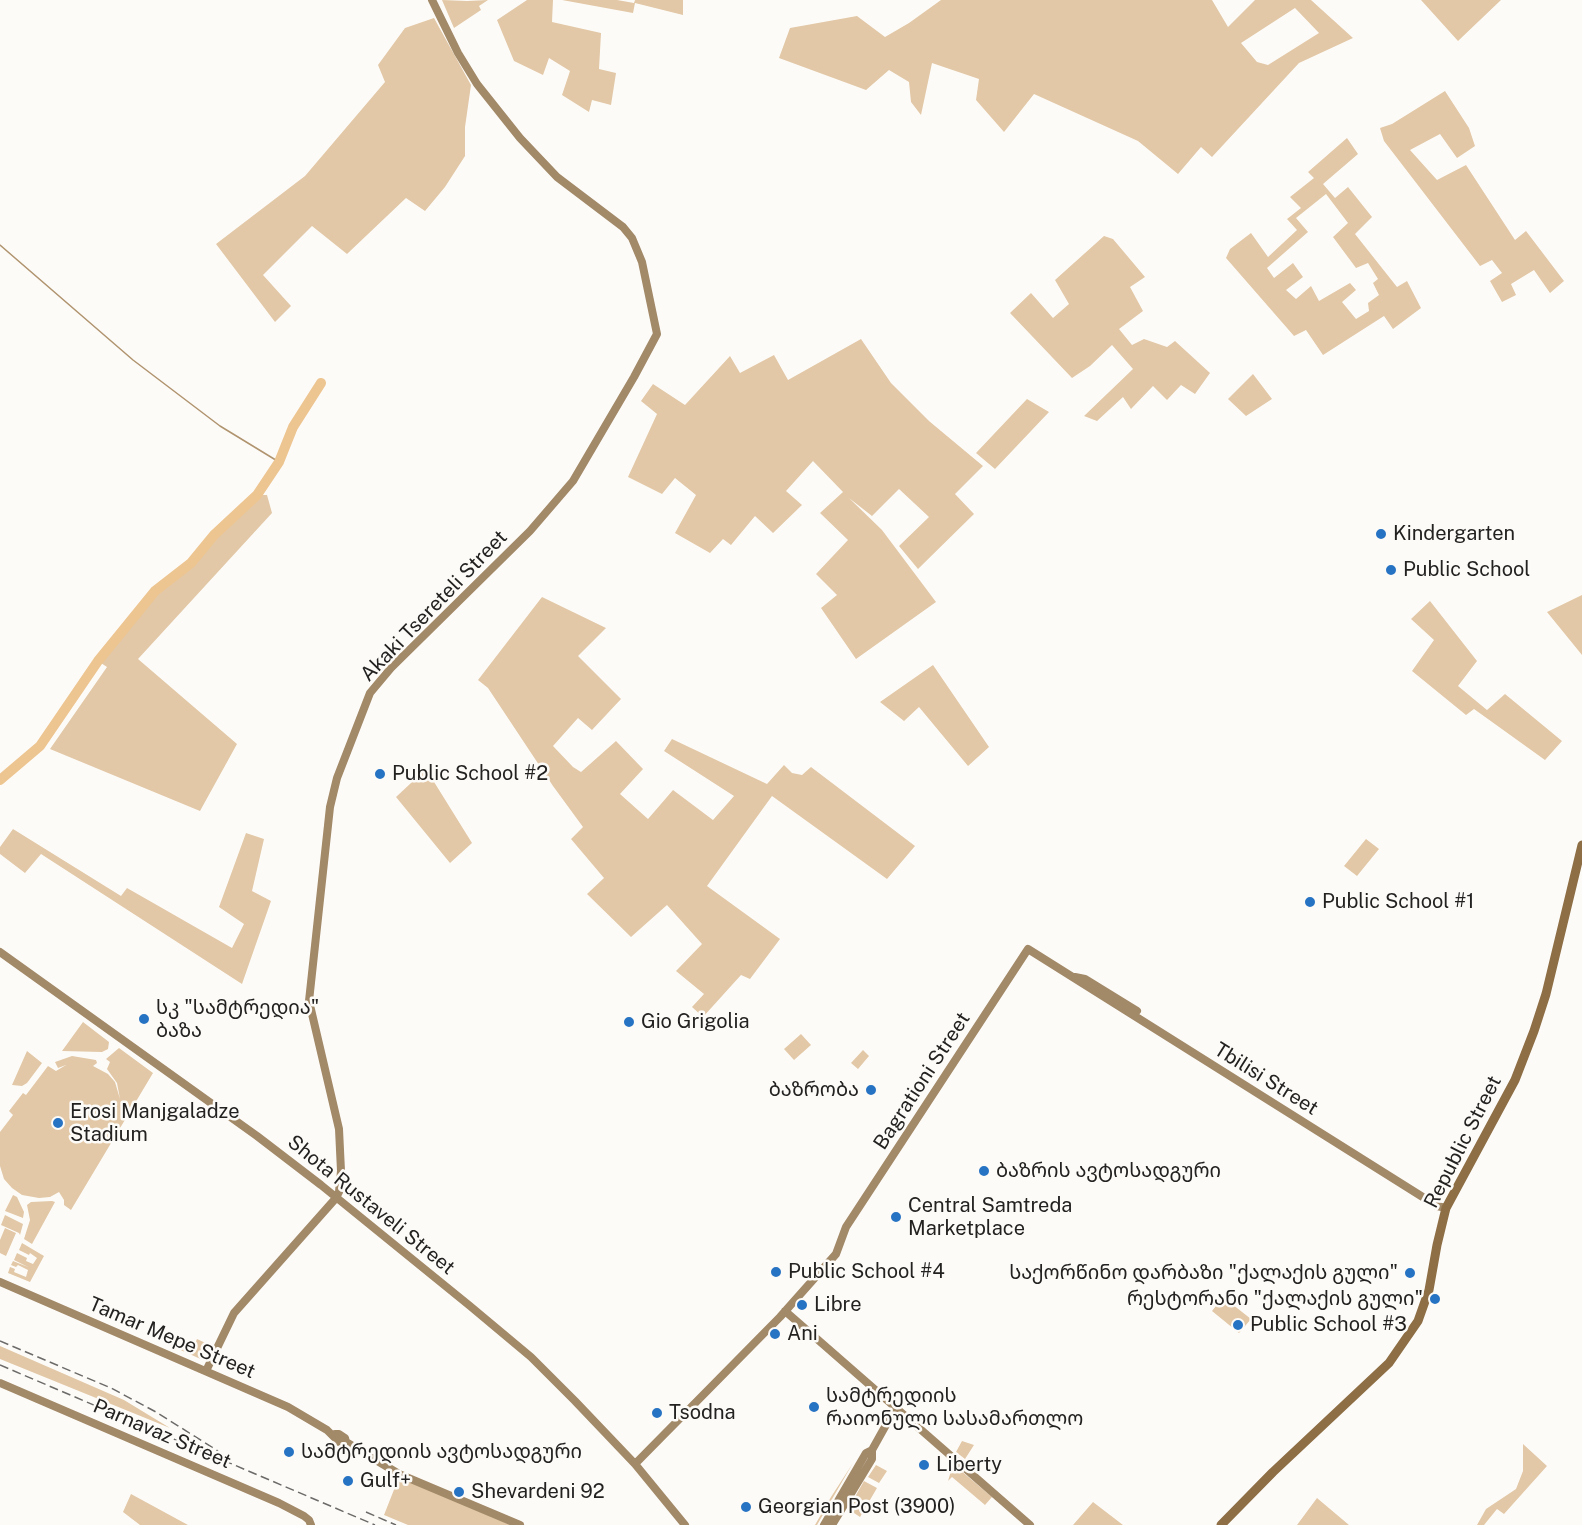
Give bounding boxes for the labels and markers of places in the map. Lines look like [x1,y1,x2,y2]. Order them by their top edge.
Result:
place label: Kindergarten [1393,522,1515,546]
marker: Kindergarten [1374,527,1388,541]
place label: Public School [1403,558,1530,582]
marker: Public School [1384,563,1398,577]
place label: Public School #2 [392,762,548,786]
marker: Public School #2 [373,767,387,781]
place label: Public School #1 [1322,890,1474,914]
marker: Public School #1 [1303,895,1317,909]
place label: სკ "სამტრედია" ბაზა [156,996,319,1043]
place label: Gio Grigolia [641,1010,750,1034]
marker: სკ "სამტრედია" ბაზა [137,1012,151,1026]
marker: Gio Grigolia [622,1015,636,1029]
place label: ბაზრობა [769,1078,859,1102]
marker: ბაზრობა [864,1083,878,1097]
place label: Erosi Manjgaladze Stadium [70,1100,239,1147]
marker: Erosi Manjgaladze Stadium [51,1116,65,1130]
place label: ბაზრის ავტოსადგური [996,1159,1221,1183]
marker: ბაზრის ავტოსადგური [977,1164,991,1178]
place label: Central Samtreda Marketplace [908,1194,1072,1241]
marker: Central Samtreda Marketplace [889,1210,903,1224]
place label: Public School #4 [788,1260,945,1284]
place label: საქორწინო დარბაზი "ქალაქის გული" [1009,1261,1398,1285]
marker: Public School #4 [769,1265,783,1279]
marker: საქორწინო დარბაზი "ქალაქის გული" [1403,1266,1417,1280]
place label: რესტორანი "ქალაქის გული" [1127,1287,1423,1311]
marker: რესტორანი "ქალაქის გული" [1428,1292,1442,1306]
place label: Libre [814,1293,862,1317]
marker: Libre [795,1298,809,1312]
place label: Public School #3 [1250,1313,1407,1337]
marker: Public School #3 [1231,1318,1245,1332]
place label: Ani [787,1322,818,1346]
marker: Ani [768,1327,782,1341]
place label: სამტრედიის რაიონული სასამართლო [826,1384,1083,1431]
marker: სამტრედიის რაიონული სასამართლო [807,1400,821,1414]
place label: Tsodna [669,1401,736,1425]
marker: Tsodna [650,1406,664,1420]
place label: სამტრედიის ავტოსადგური [301,1440,582,1464]
marker: სამტრედიის ავტოსადგური [282,1445,296,1459]
place label: Liberty [936,1453,1002,1477]
marker: Liberty [917,1458,931,1472]
place label: Gulf+ [360,1469,411,1493]
marker: Gulf+ [341,1474,355,1488]
place label: Shevardeni 92 [471,1480,605,1504]
marker: Shevardeni 92 [452,1485,466,1499]
place label: Georgian Post (3900) [758,1495,955,1519]
marker: Georgian Post (3900) [739,1500,753,1514]

